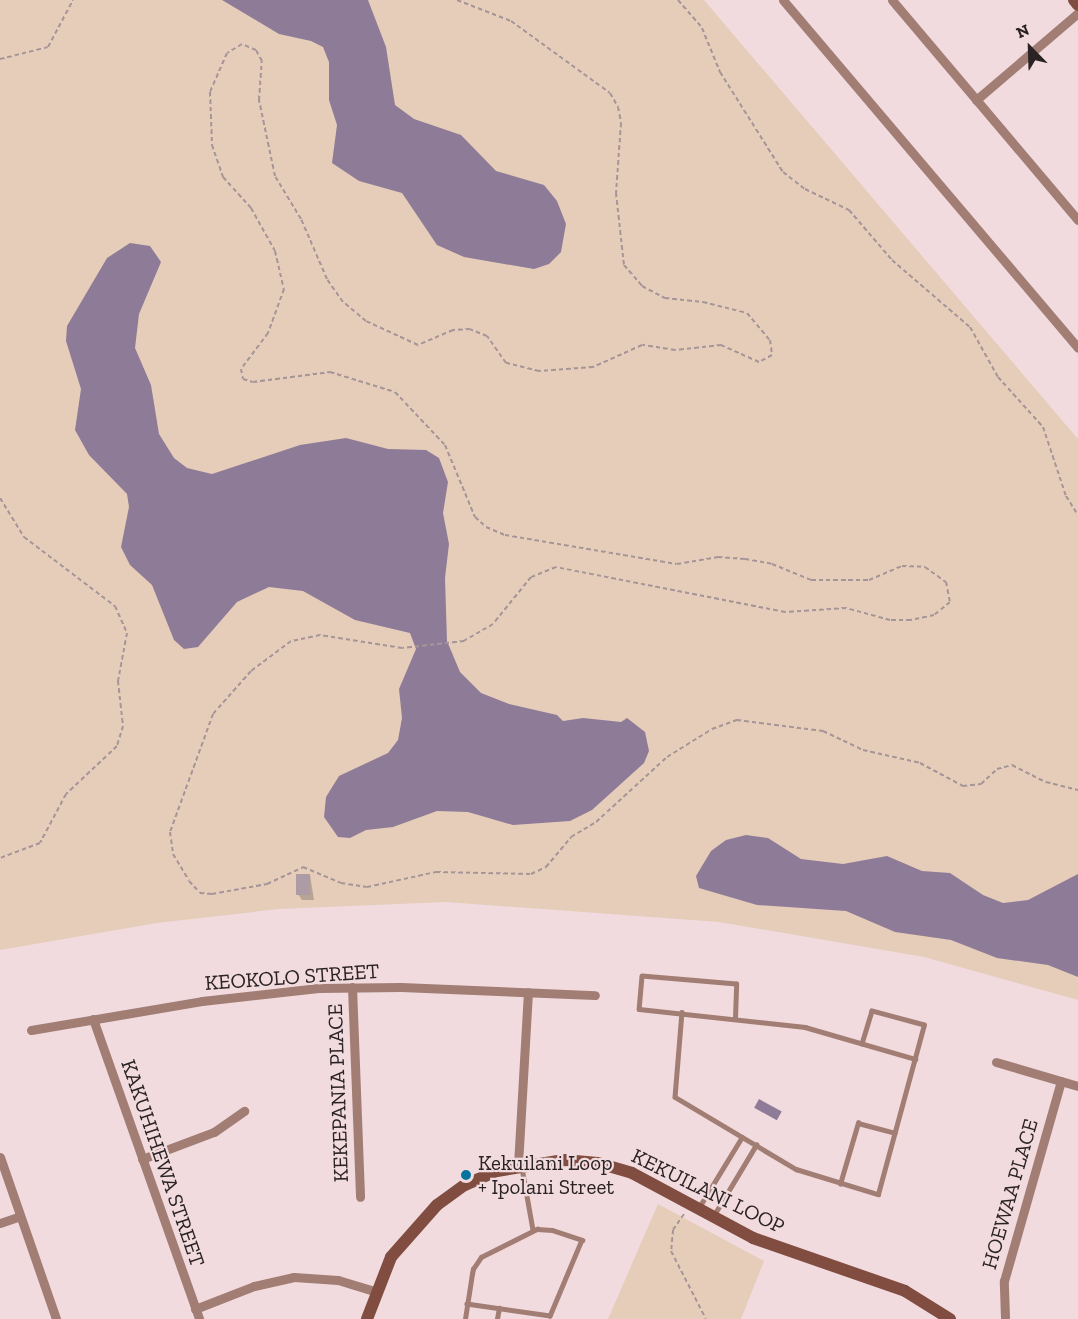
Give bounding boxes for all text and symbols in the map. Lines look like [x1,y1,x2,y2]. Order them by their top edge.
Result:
north arrow [1000,18,1060,78]
text: N [1013,20,1032,42]
street label: KEOKOLO STREET [204,958,380,996]
street label: KEKEPANIA PLACE [322,1003,354,1183]
street label: KAKUHIHEWA STREET [116,1056,210,1270]
street label: HOEWAA PLACE [976,1116,1044,1272]
street label: KEKUILANI LOOP [627,1143,789,1239]
place label: Kekuilani Loop + Ipolani Street [478,1150,614,1200]
marker: Kekuilani Loop + Ipolani Street [459,1168,473,1182]

